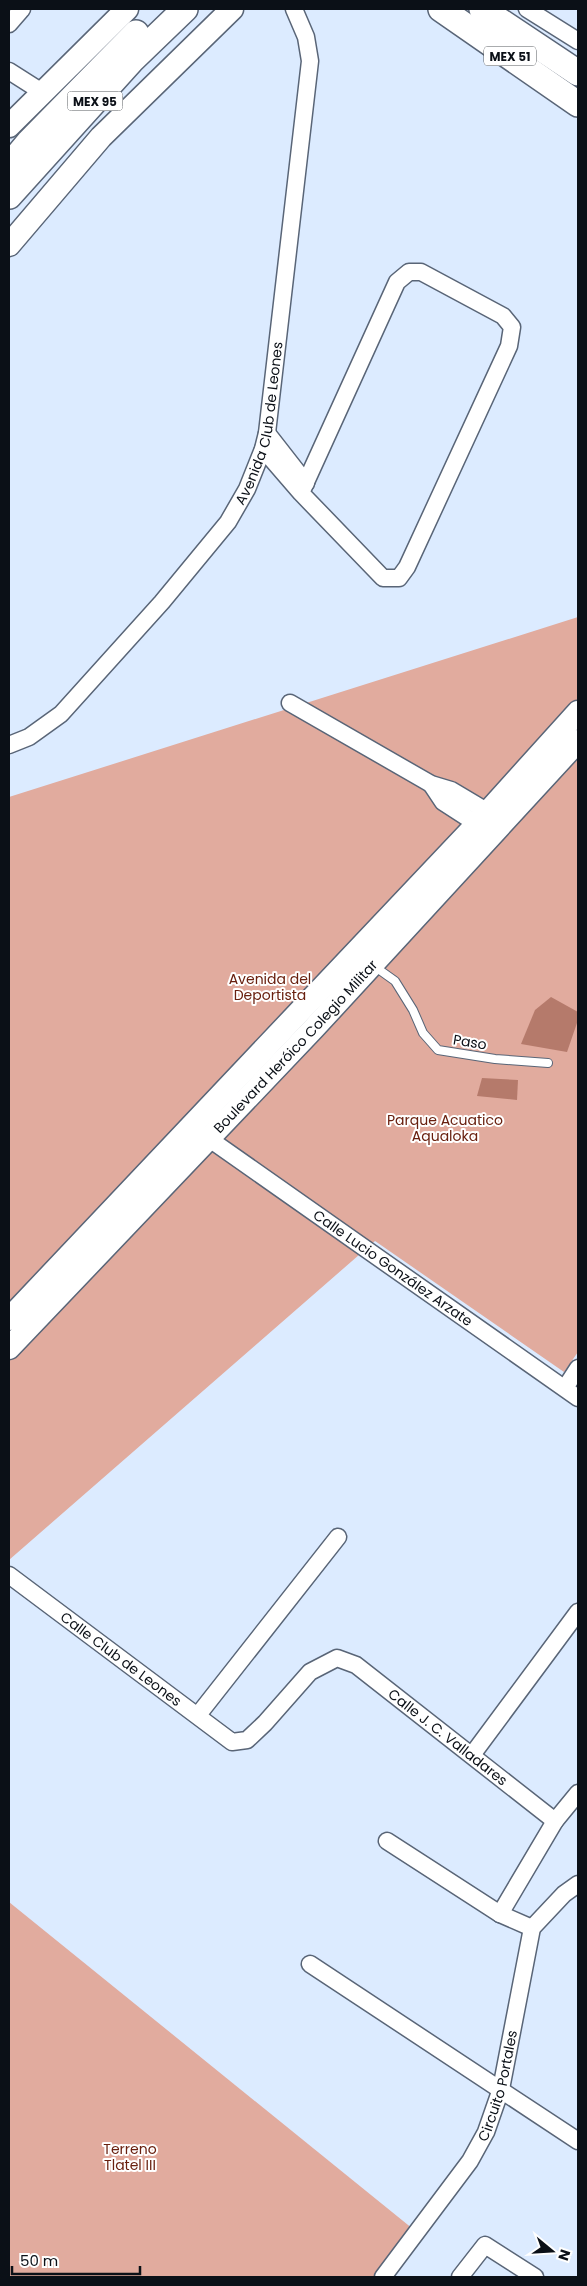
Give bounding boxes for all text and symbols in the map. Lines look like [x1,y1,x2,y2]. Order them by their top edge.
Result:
road number: MEX 51 [484,46,536,66]
road number: MEX 95 [68,92,122,110]
street label: Avenida Club de Leones [230,341,287,508]
street label: Boulevard Heróico Colegio Militar [209,955,382,1138]
park label: Avenida del Deportista [229,969,311,1005]
street label: Paso [452,1029,488,1055]
park label: Parque Acuatico Aqualoka [387,1110,503,1146]
street label: Calle Lucio González Arzate [309,1205,477,1331]
street label: Calle Club de Leones [56,1607,186,1711]
street label: Calle J. C. Valladares [384,1684,512,1790]
street label: Circuito Portales [473,2029,522,2145]
park label: Terreno Tlatel III [103,2139,157,2175]
north arrow [527,2226,577,2276]
scale bar [12,2244,140,2276]
text: N [553,2247,576,2263]
text: 50 m [20,2250,58,2271]

